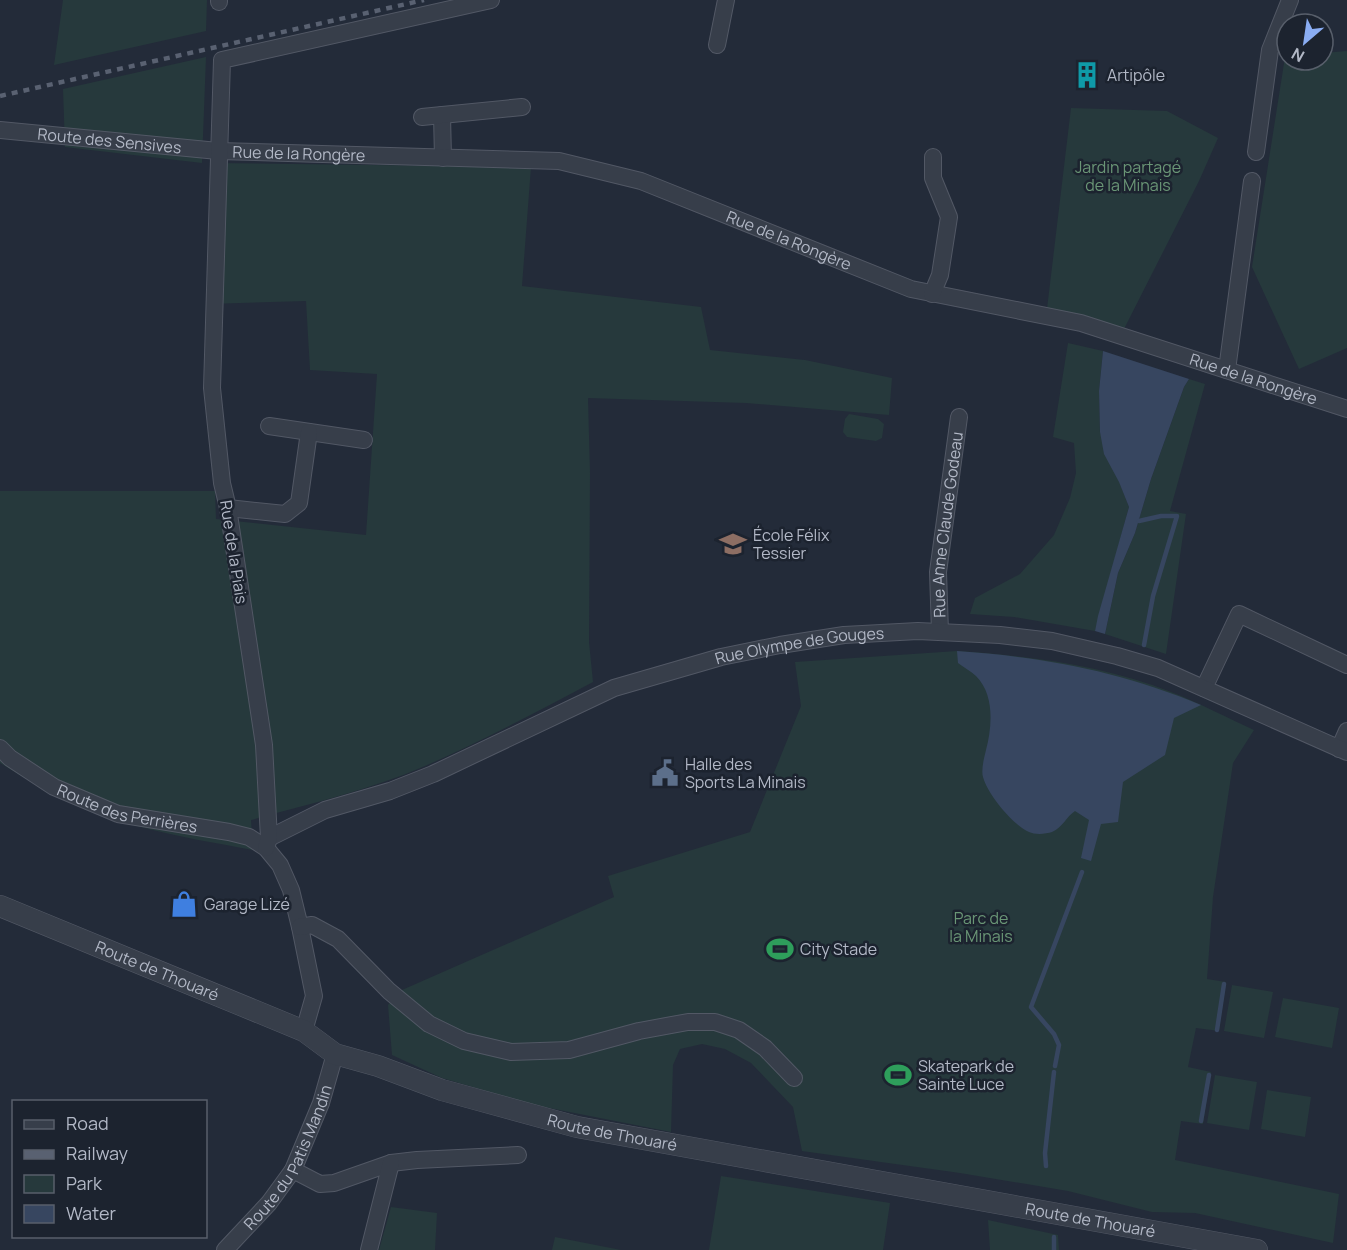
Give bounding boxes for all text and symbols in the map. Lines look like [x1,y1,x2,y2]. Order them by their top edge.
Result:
north arrow [1275,12,1335,72]
text: N [1287,43,1308,68]
building icon: Artipôle [1072,60,1102,90]
place label: Artipôle [1107,64,1165,86]
street label: Route des Sensives [37,123,182,158]
street label: Rue de la Rongère [232,140,366,166]
park label: Jardin partagé de la Minais [1075,156,1181,196]
street label: Rue de la Rongère [723,205,855,275]
street label: Rue de la Rongère [1187,348,1320,410]
street label: Rue Anne Claude Godeau [927,430,968,618]
street label: Rue de la Piais [215,499,253,605]
place label: École Félix Tessier [753,524,830,564]
school or university icon: École Félix Tessier [718,529,748,559]
street label: Rue Olympe de Gouges [712,622,885,669]
place label: Halle des Sports La Minais [685,753,806,793]
public building icon: Halle des Sports La Minais [650,758,680,788]
street label: Route des Perrières [54,779,199,838]
shop icon: Garage Lizé [169,889,199,919]
place label: Garage Lizé [204,893,290,915]
park label: Parc de la Minais [949,907,1013,947]
sports icon: City Stade [765,934,795,964]
street label: Route de Thouaré [92,935,222,1006]
place label: City Stade [800,938,877,960]
place label: Skatepark de Sainte Luce [918,1055,1014,1095]
sports icon: Skatepark de Sainte Luce [883,1060,913,1090]
street label: Route du Patis Mandin [239,1082,337,1234]
legend [12,1100,207,1238]
street label: Route de Thouaré [545,1108,679,1156]
text: Road [66,1111,109,1135]
text: Railway [66,1141,128,1165]
text: Park [66,1171,103,1195]
street label: Route de Thouaré [1024,1197,1157,1242]
text: Water [66,1201,116,1225]

